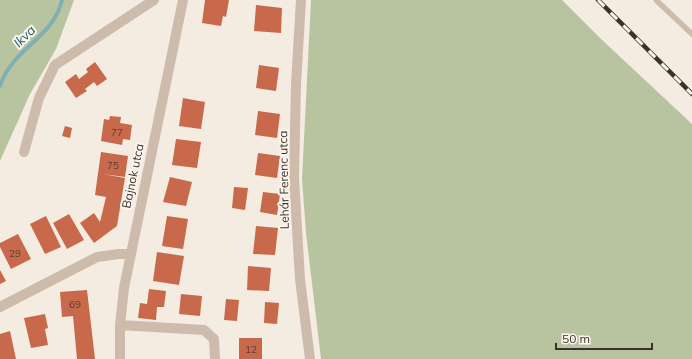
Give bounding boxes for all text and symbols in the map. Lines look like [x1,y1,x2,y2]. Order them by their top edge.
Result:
water label: Ikva [10,22,38,50]
house number: 77 [111,126,123,139]
street label: Lehár Ferenc utca [275,130,292,230]
street label: Bajnok utca [118,142,147,210]
house number: 75 [107,159,119,172]
house number: 29 [9,247,21,260]
house number: 69 [69,298,81,311]
scale bar [556,325,652,351]
text: 50 m [562,331,590,346]
house number: 12 [245,343,257,356]

